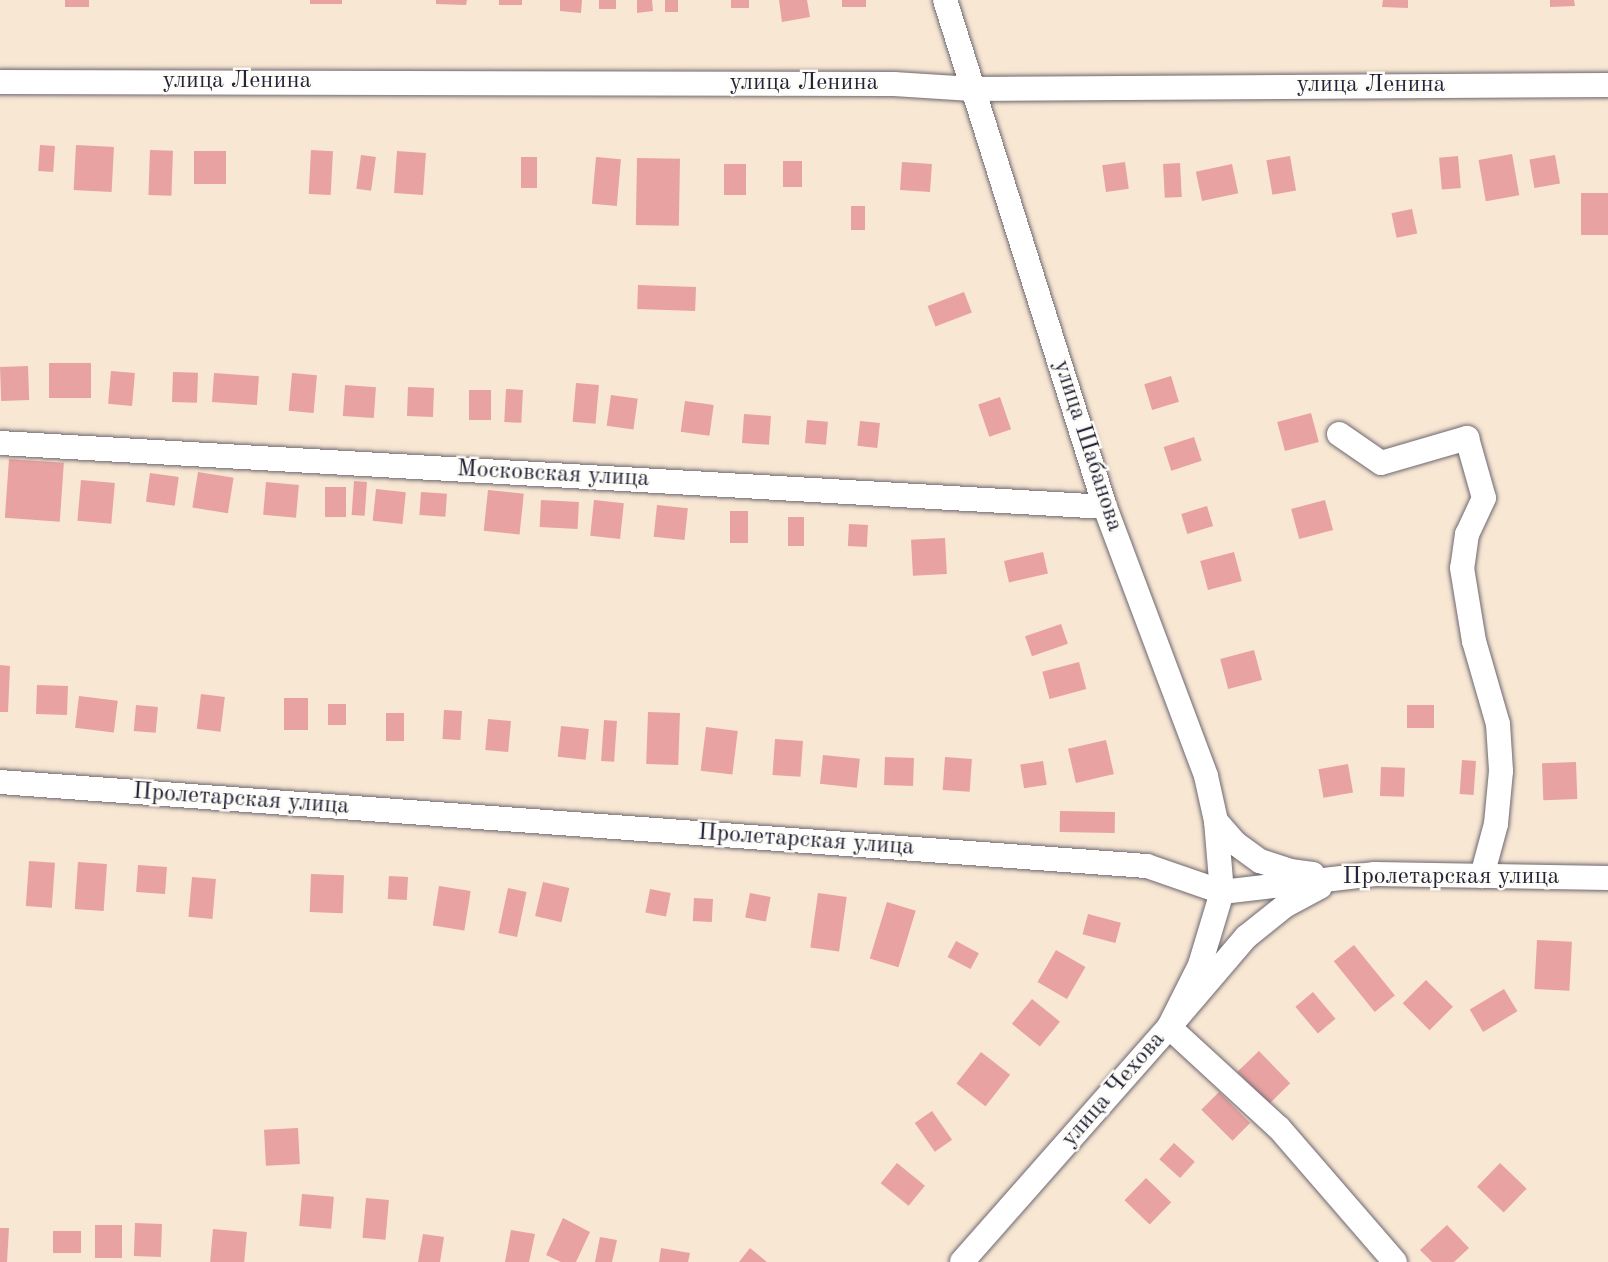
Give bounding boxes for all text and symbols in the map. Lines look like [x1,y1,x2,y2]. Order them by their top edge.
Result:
street label: улица Ленина [163,68,311,96]
street label: улица Ленина [730,70,878,98]
street label: улица Ленина [1297,72,1445,100]
street label: улица Шабанова [1046,357,1128,535]
street label: Московская улица [456,456,650,494]
street label: Пролетарская улица [132,778,350,822]
street label: Пролетарская улица [697,819,915,863]
street label: Пролетарская улица [1343,864,1559,892]
street label: улица Чехова [1056,1026,1172,1154]

